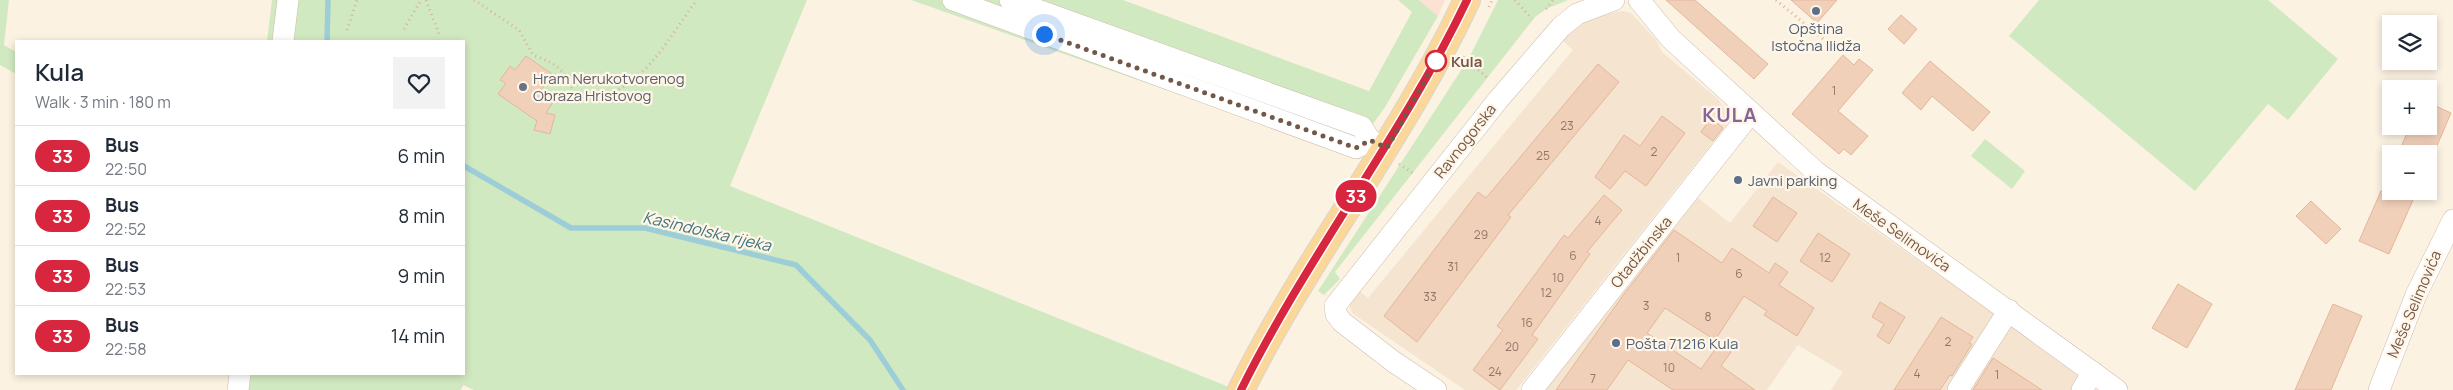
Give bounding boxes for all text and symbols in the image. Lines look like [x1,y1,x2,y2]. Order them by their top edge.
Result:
marker: Opština Istočna Ilidža [1810,5,1822,17]
map controls [2382,15,2437,200]
button: layers [2382,15,2437,70]
place label: Opština Istočna Ilidža [1771,18,1861,56]
your location [1032,22,1057,47]
marker: Kula [1425,50,1447,72]
place label: Kula [1451,51,1482,72]
text: Kula [35,55,84,88]
button: heart [393,57,445,109]
place label: Hram Nerukotvorenog Obraza Hristovog [533,68,685,106]
button: + [2382,80,2437,135]
marker: Hram Nerukotvorenog Obraza Hristovog [517,81,529,93]
house number: 1 [1832,82,1836,99]
text: Walk · 3 min · 180 m [35,91,171,113]
street label: Ravnogorska [1429,99,1501,183]
district label: KULA [1702,101,1758,128]
house number: 23 [1560,117,1574,134]
text: Bus [105,132,139,158]
text: 6 min [398,143,445,169]
house number: 2 [1651,143,1658,160]
text: 33 [52,144,73,168]
button: − [2382,145,2437,200]
house number: 25 [1536,147,1550,164]
text: 22:50 [105,158,147,180]
place label: Javni parking [1748,170,1837,191]
marker: Javni parking [1732,174,1744,186]
line badge: 33 [1334,180,1378,212]
text: 33 [1346,184,1366,208]
text: Bus [105,192,139,218]
street label: Meše Selimovića [1849,193,1955,277]
text: 8 min [398,203,445,229]
text: 33 [52,204,73,228]
water label: Kasindolska rijeka [641,206,774,257]
house number: 4 [1594,212,1602,229]
street label: Otadžbinska [1605,212,1677,292]
text: 22:52 [105,218,146,240]
house number: 29 [1474,226,1488,243]
house number: 6 [1569,247,1577,264]
street label: Meše Selimovića [2382,247,2446,361]
house number: 1 [1676,249,1680,266]
house number: 12 [1819,249,1831,266]
text: Bus [105,252,139,278]
house number: 31 [1447,258,1459,275]
text: 9 min [398,263,445,289]
text: 33 [52,264,73,288]
house number: 6 [1735,265,1743,282]
house number: 10 [1552,269,1564,286]
text: 22:53 [105,278,146,300]
house number: 12 [1540,284,1552,301]
house number: 33 [1423,288,1437,305]
house number: 3 [1643,297,1649,314]
house number: 8 [1705,308,1712,325]
text: Bus [105,312,139,338]
house number: 16 [1521,314,1533,331]
text: 14 min [391,323,445,349]
text: 33 [52,324,73,348]
place label: Pošta 71216 Kula [1626,333,1738,354]
house number: 2 [1945,333,1952,350]
marker: Pošta 71216 Kula [1610,337,1622,349]
text: 22:58 [105,338,147,360]
house number: 20 [1505,338,1519,355]
house number: 10 [1663,359,1675,376]
house number: 24 [1488,363,1502,380]
house number: 4 [1913,365,1921,382]
house number: 1 [1995,366,1999,383]
house number: 7 [1590,370,1596,387]

